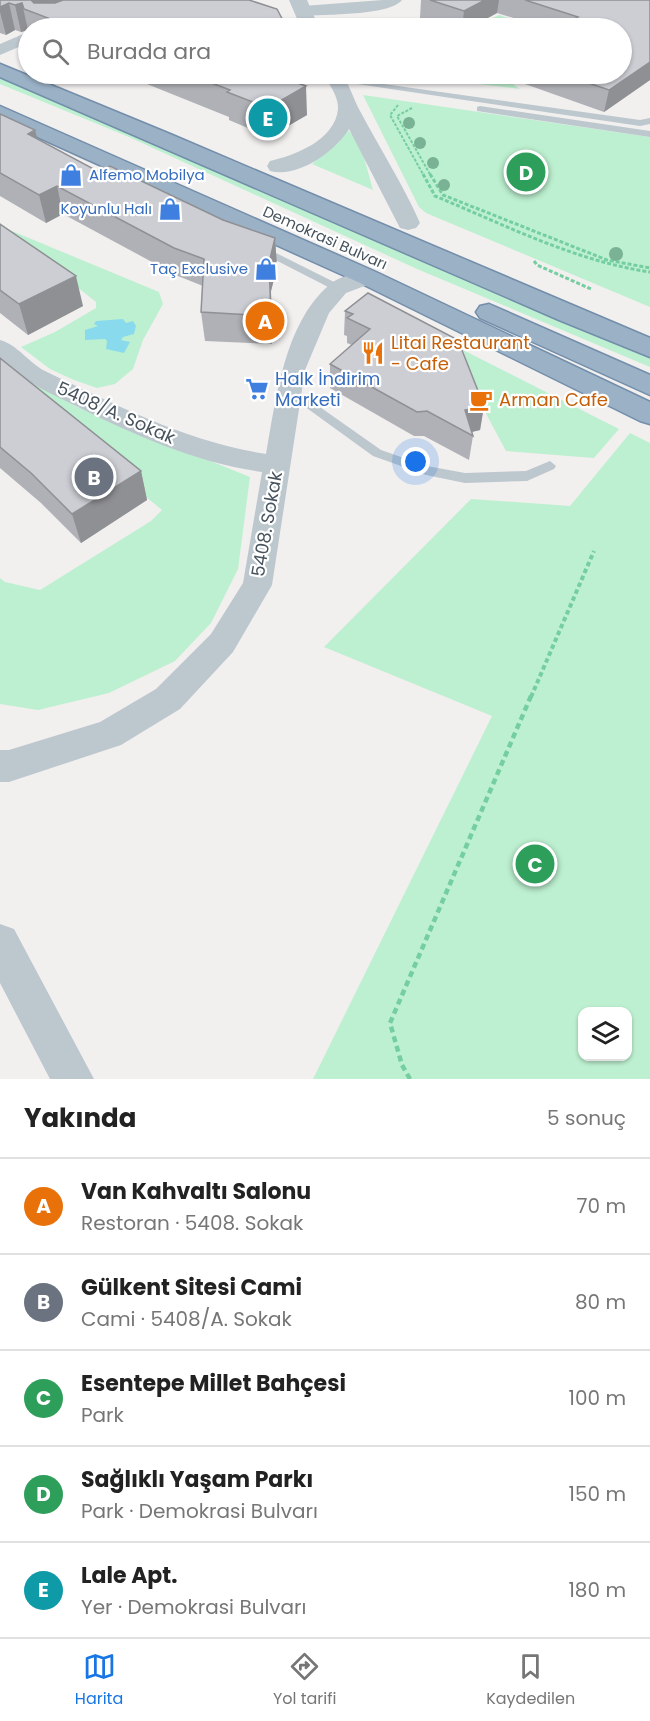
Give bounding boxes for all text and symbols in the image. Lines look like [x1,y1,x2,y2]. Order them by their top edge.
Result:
search box [18,18,632,84]
icon: search [39,35,72,68]
text: Burada ara [87,36,211,67]
pin: E [248,96,288,140]
pin: D [506,150,546,195]
shop icon: Alfemo Mobilya [58,162,84,188]
place label: Alfemo Mobilya [89,164,205,185]
shop icon: Koyunlu Halı [157,196,183,222]
place label: Koyunlu Halı [61,198,152,219]
street label: Demokrasi Bulvarı [260,201,391,274]
shop icon: Taç Exclusive [253,256,279,282]
place label: Taç Exclusive [150,258,248,279]
pin: A [246,298,284,344]
place label: Litai Restaurant - Cafe [391,330,530,376]
restaurant icon: Litai Restaurant - Cafe [360,340,386,366]
place label: Halk İndirim Marketi [275,366,380,412]
street label: 5408/A. Sokak [53,375,180,450]
supermarket icon: Halk İndirim Marketi [244,376,270,402]
cafe icon: Arman Cafe [468,387,494,413]
place label: Arman Cafe [499,387,608,412]
your location [401,447,430,476]
pin: B [74,454,113,500]
street label: 5408. Sokak [245,469,288,579]
pin: C [516,842,554,886]
map controls [578,1007,632,1061]
button: layers [578,1007,632,1061]
text: Yakında [24,1100,136,1136]
text: 5 sonuç [547,1104,626,1132]
text: Van Kahvaltı Salonu [81,1176,311,1207]
text: A [36,1192,51,1220]
text: 70 m [577,1192,626,1220]
text: Restoran · 5408. Sokak [81,1209,303,1237]
text: Gülkent Sitesi Cami [81,1272,302,1303]
text: B [37,1288,50,1316]
text: 80 m [575,1288,626,1316]
text: Cami · 5408/A. Sokak [81,1305,292,1333]
text: Esentepe Millet Bahçesi [81,1368,346,1399]
text: C [36,1384,51,1412]
text: 100 m [569,1384,626,1412]
text: Park [81,1401,124,1429]
text: Sağlıklı Yaşam Parkı [81,1464,313,1495]
text: D [36,1480,51,1508]
text: 150 m [569,1480,626,1508]
text: Park · Demokrasi Bulvarı [81,1497,318,1525]
text: Lale Apt. [81,1560,177,1591]
text: E [38,1576,49,1604]
text: 180 m [568,1576,626,1604]
text: Yer · Demokrasi Bulvarı [81,1593,306,1621]
tab: Harita [75,1650,123,1711]
tab: Yol tarifi [273,1650,336,1711]
tab: Kaydedilen [486,1650,575,1711]

